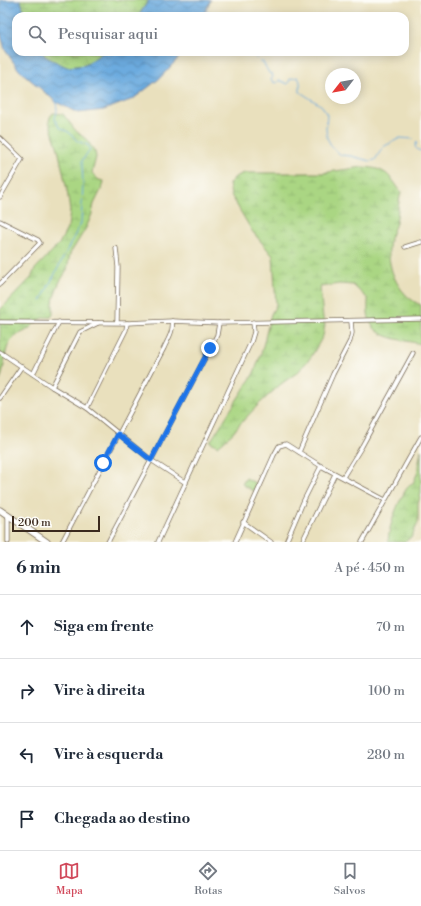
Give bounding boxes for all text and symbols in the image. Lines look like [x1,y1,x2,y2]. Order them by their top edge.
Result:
search box [12,12,409,56]
icon: search [26,23,48,45]
text: Pesquisar aqui [58,25,158,44]
north arrow [325,68,361,104]
route end [201,339,219,357]
route start [94,454,112,472]
scale bar [12,514,100,533]
text: 200 m [18,516,51,530]
text: 6 min [16,557,61,579]
text: A pé · 450 m [334,560,405,576]
icon: ahead [16,616,38,638]
text: Siga em frente [54,617,154,636]
text: 70 m [376,619,405,635]
icon: right [16,680,38,702]
text: Vire à direita [54,681,145,700]
text: 100 m [369,683,405,699]
icon: left [16,744,38,766]
text: Vire à esquerda [54,745,163,764]
text: 280 m [367,747,405,763]
icon: arrive [16,808,38,830]
text: Chegada ao destino [54,809,190,828]
tab: Mapa [56,860,83,898]
tab: Rotas [194,860,222,898]
tab: Salvos [334,860,365,898]

